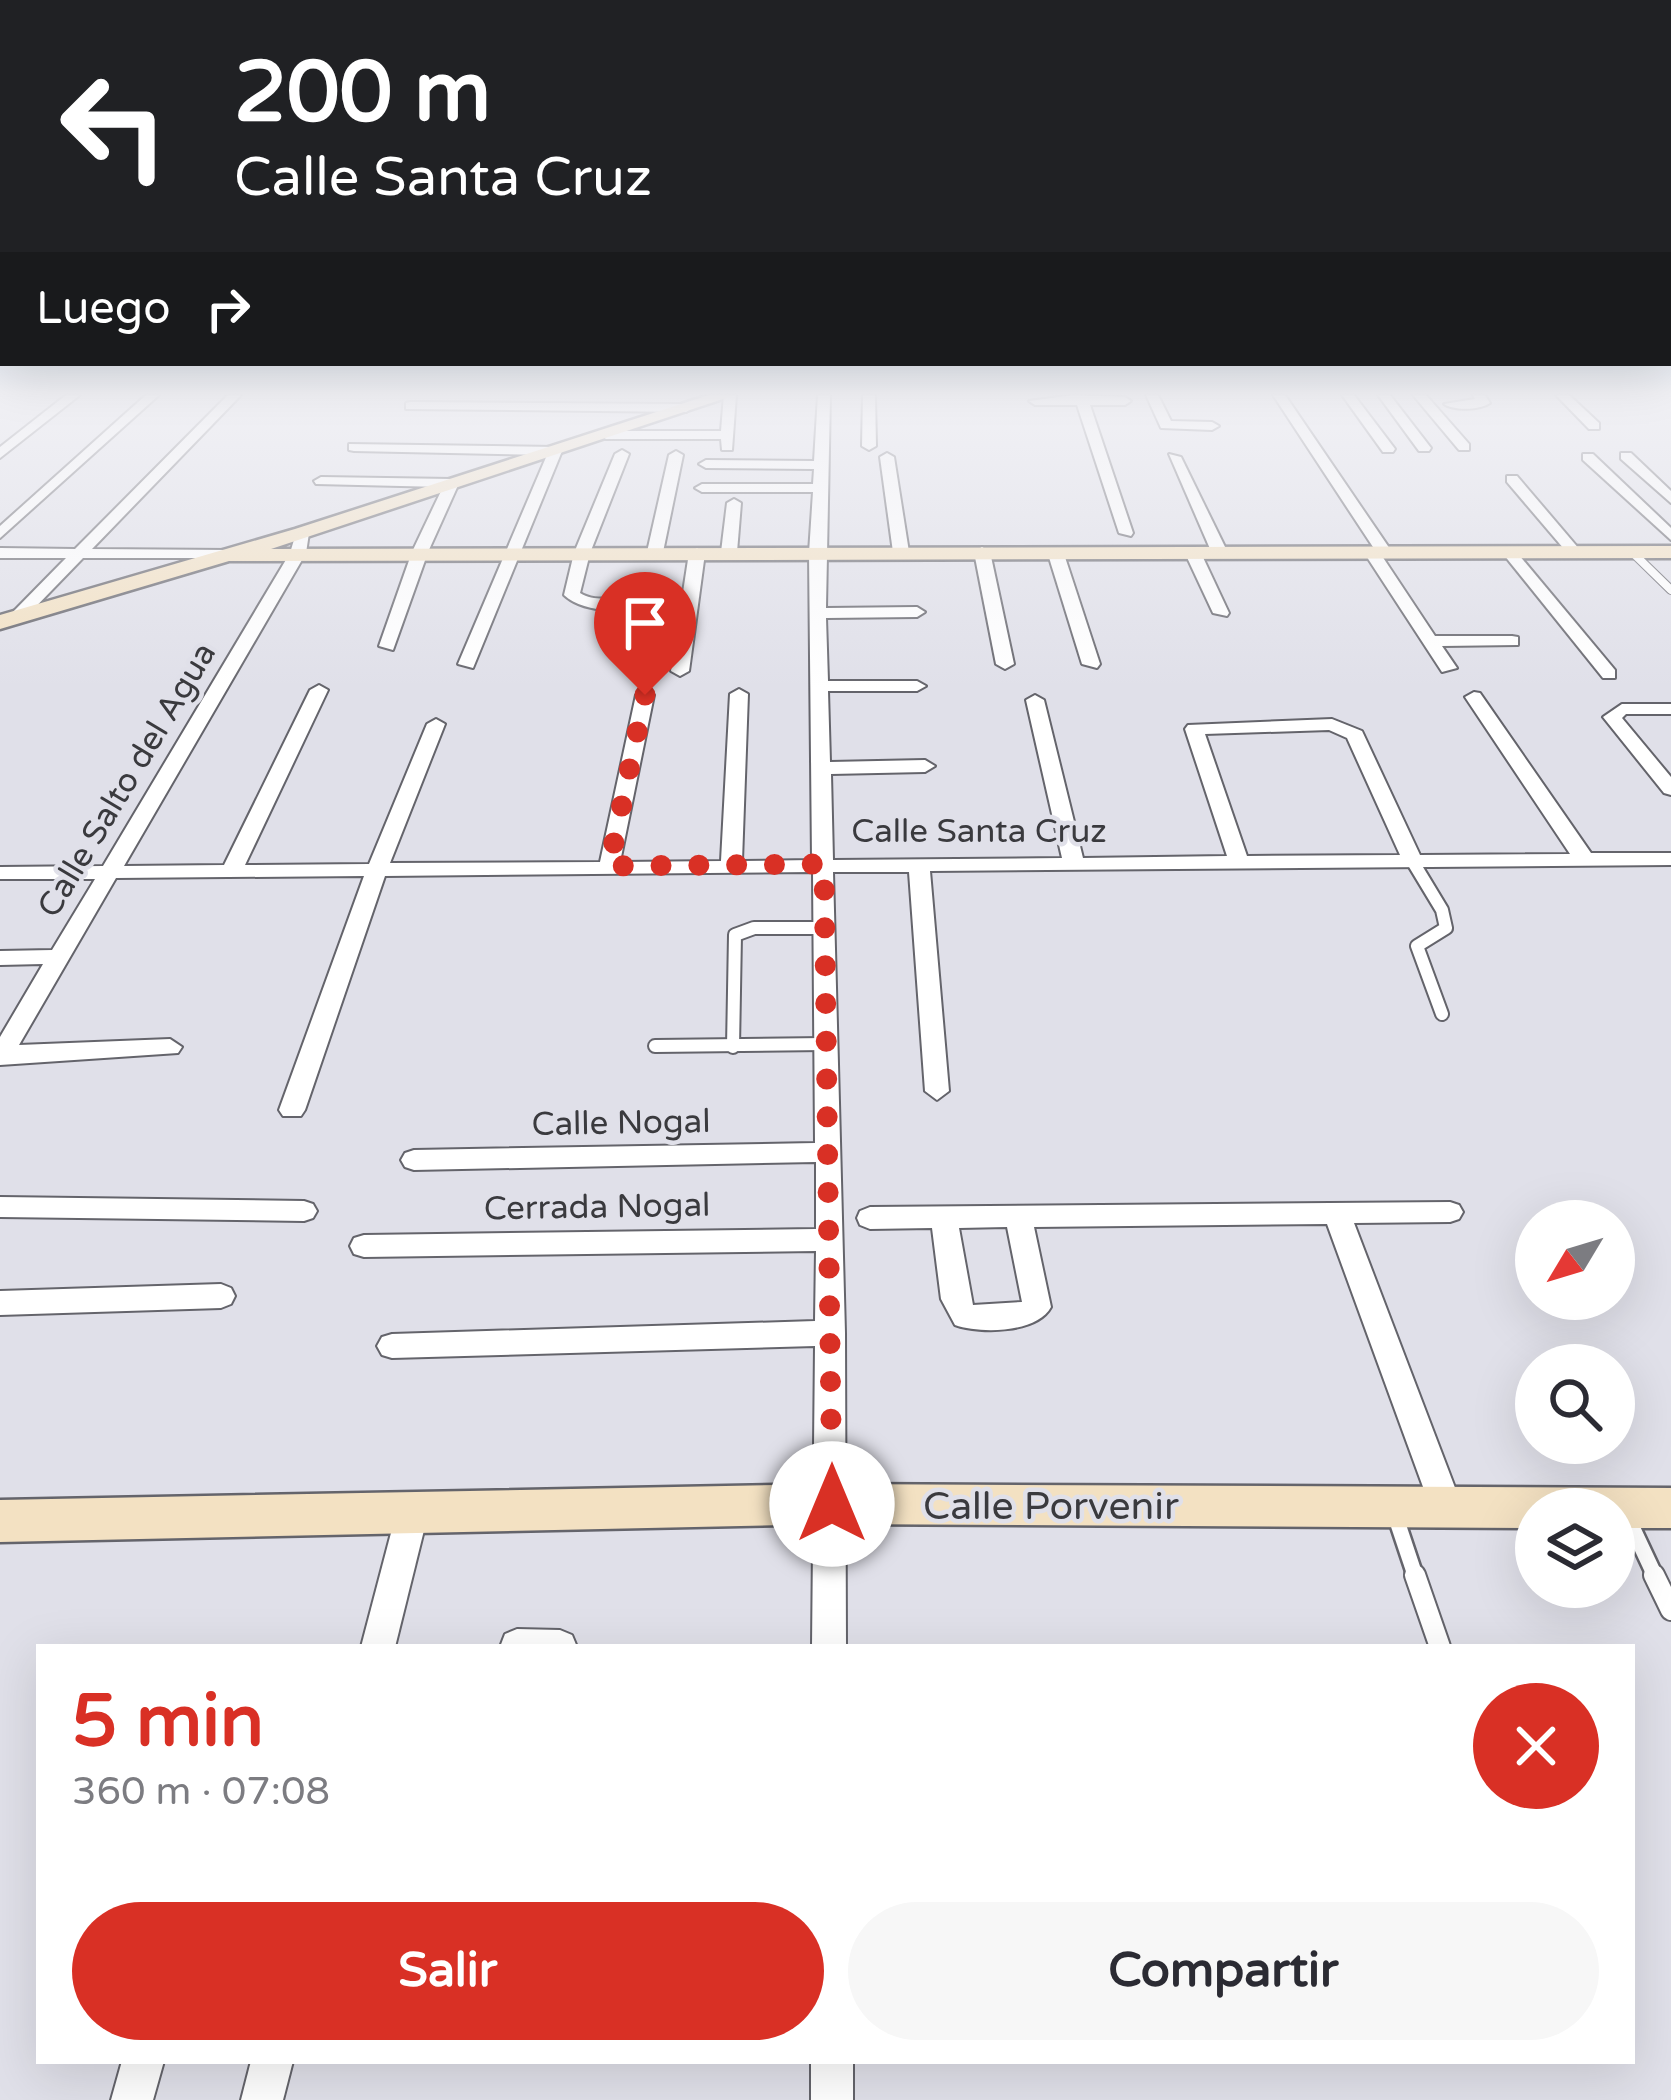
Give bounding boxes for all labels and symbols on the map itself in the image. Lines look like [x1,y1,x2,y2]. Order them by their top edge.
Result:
pin [594,572,696,695]
street label: Calle Salto del Agua [30,636,224,924]
street label: Calle Santa Cruz [851,812,1107,851]
street label: Calle Nogal [531,1102,711,1144]
street label: Cerrada Nogal [483,1186,711,1228]
north arrow [1515,1200,1635,1320]
position arrow [769,1441,895,1567]
street label: Calle Porvenir [923,1483,1179,1530]

